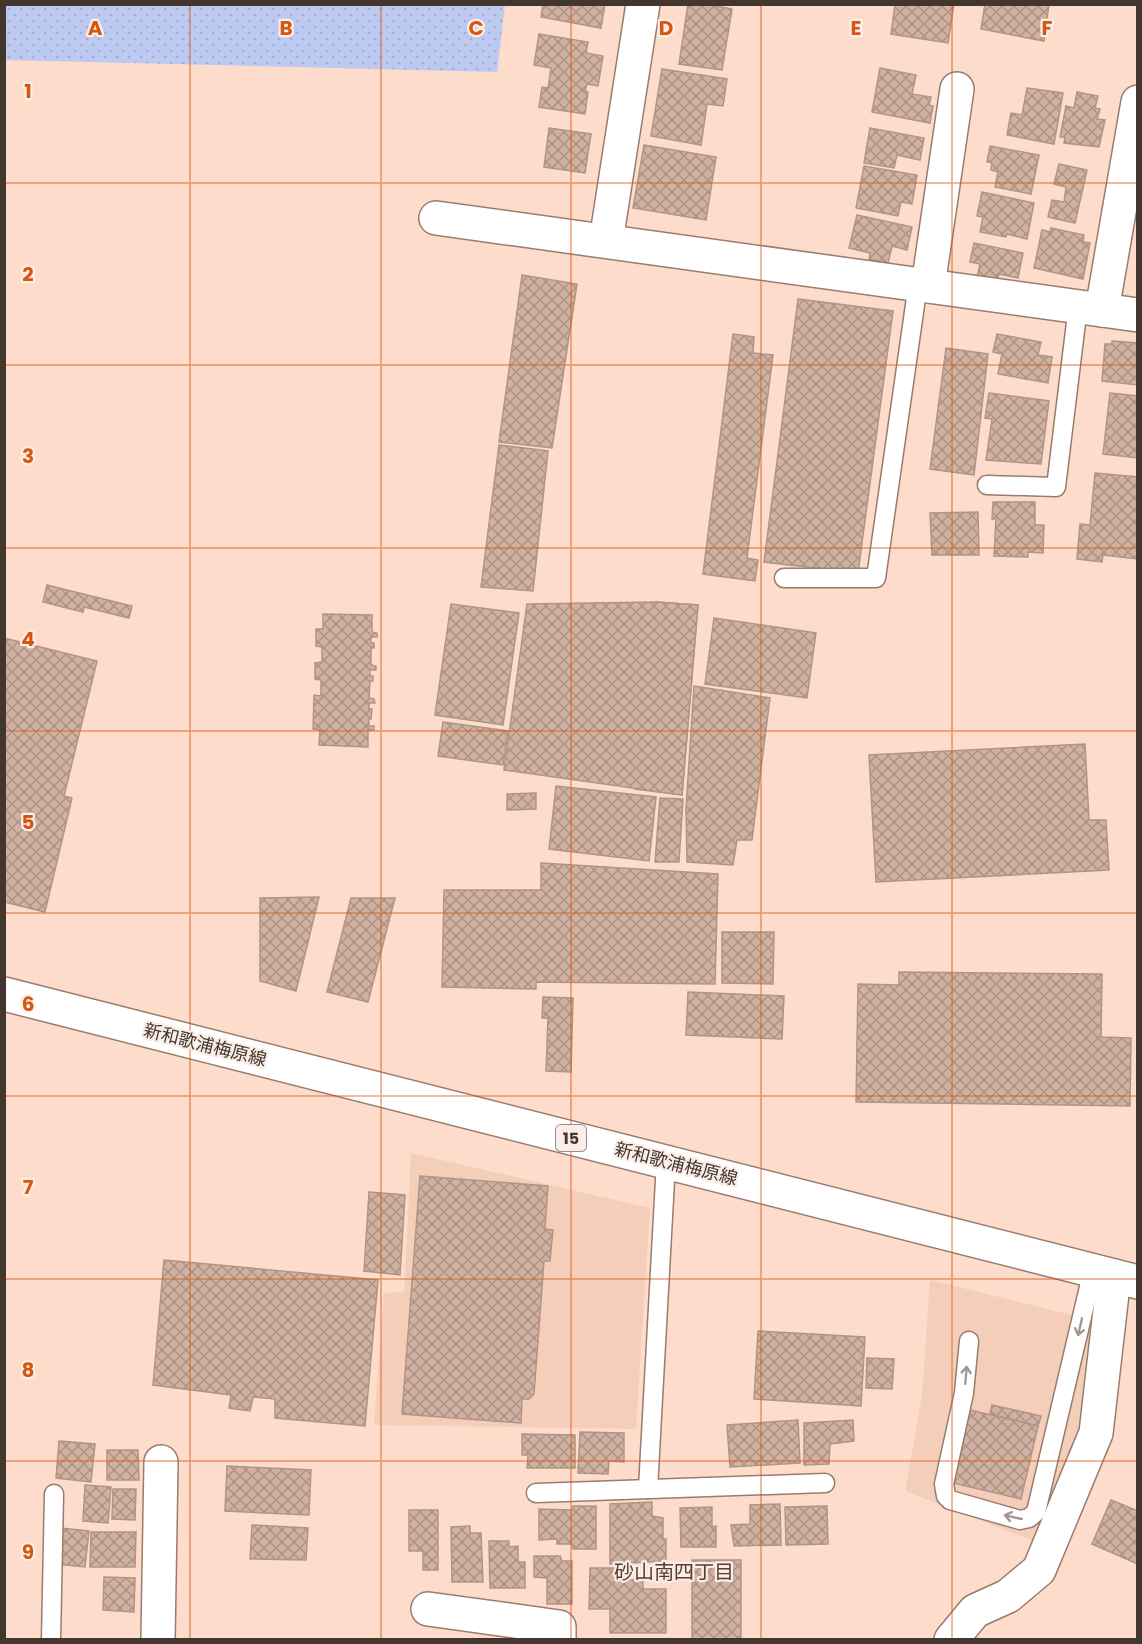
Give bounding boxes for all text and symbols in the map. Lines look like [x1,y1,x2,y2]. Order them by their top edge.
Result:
text: A [88,14,103,42]
text: B [279,14,293,42]
text: C [468,14,484,42]
text: D [659,14,673,42]
text: E [851,14,861,42]
text: F [1042,14,1053,42]
text: 1 [24,77,32,105]
text: 2 [22,260,34,288]
text: 3 [22,442,34,470]
text: 4 [21,625,35,653]
text: 5 [22,808,35,836]
text: 6 [22,990,34,1018]
street label: 新和歌浦梅原線 [141,1017,269,1072]
road number: 15 [556,1125,586,1151]
street label: 新和歌浦梅原線 [612,1136,740,1191]
text: 7 [23,1173,34,1201]
one-way arrow [1073,1318,1085,1337]
text: 8 [22,1356,34,1384]
one-way arrow [961,1365,972,1385]
one-way arrow [1004,1511,1023,1523]
text: 9 [22,1538,34,1566]
district label: 砂山南四丁目 [614,1558,734,1586]

